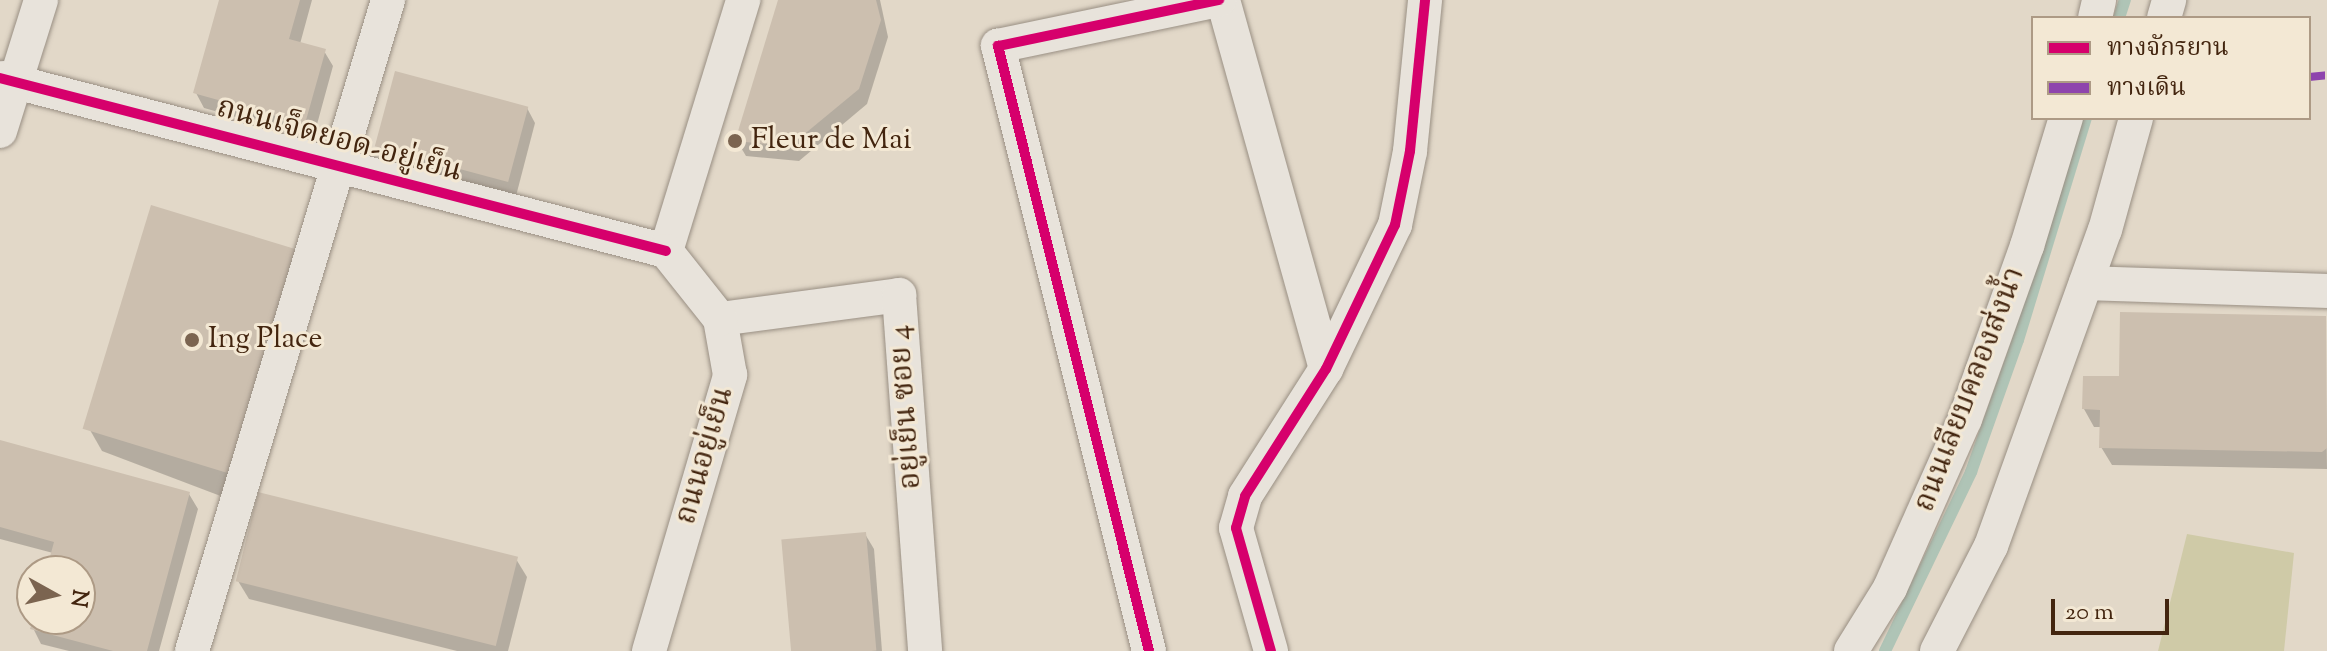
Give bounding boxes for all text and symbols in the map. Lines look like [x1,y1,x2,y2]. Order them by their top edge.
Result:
legend [2031,16,2311,120]
text: ทางจักรยาน [2107,32,2229,66]
text: ทางเดิน [2107,72,2186,106]
street label: ถนนเจ็ดยอด-อยู่เย็น [212,91,466,191]
place label: Fleur de Mai [751,123,912,159]
marker: Fleur de Mai [726,132,744,150]
street label: ถนนเลียบคลองส่งน้ำ [1908,263,2034,517]
place label: Ing Place [208,322,323,358]
street label: อยู่เย็น ซอย 4 [883,324,931,490]
marker: Ing Place [183,331,201,349]
street label: ถนนอยู่เย็น [669,383,743,529]
north arrow [16,555,96,635]
scale bar [2055,583,2173,633]
text: N [61,587,95,609]
text: 20 m [2065,596,2114,630]

